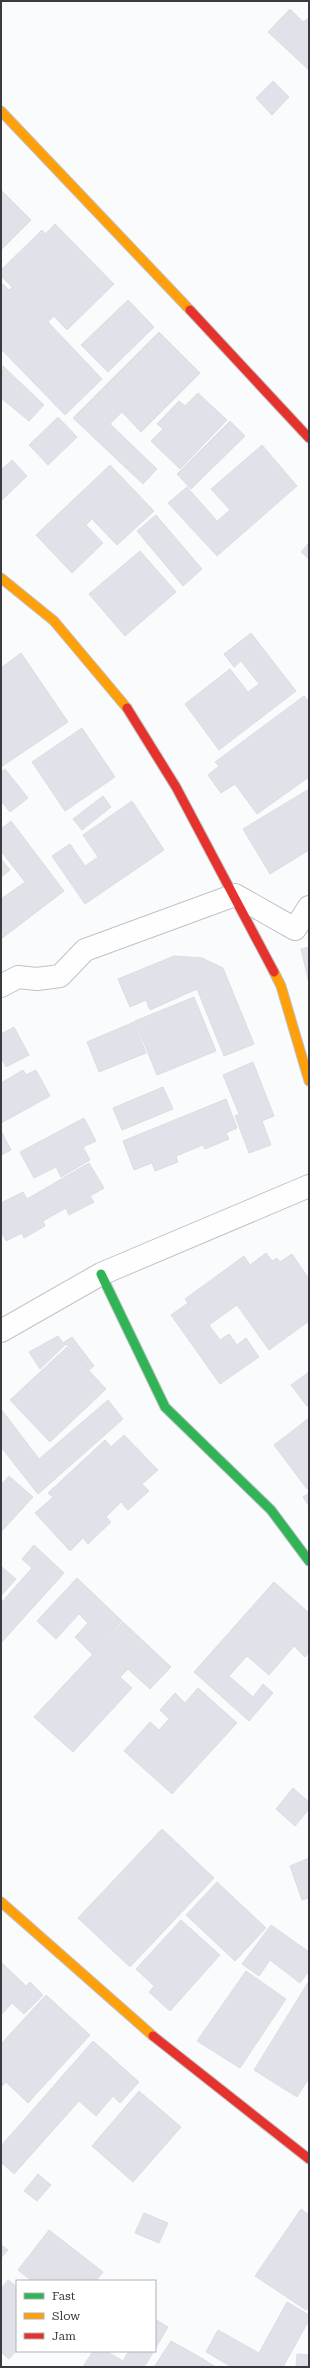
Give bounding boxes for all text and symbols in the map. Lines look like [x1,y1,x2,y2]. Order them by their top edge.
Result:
legend [16,2280,156,2352]
text: Fast [52,2289,76,2303]
text: Slow [52,2309,80,2323]
text: Jam [52,2329,76,2343]

